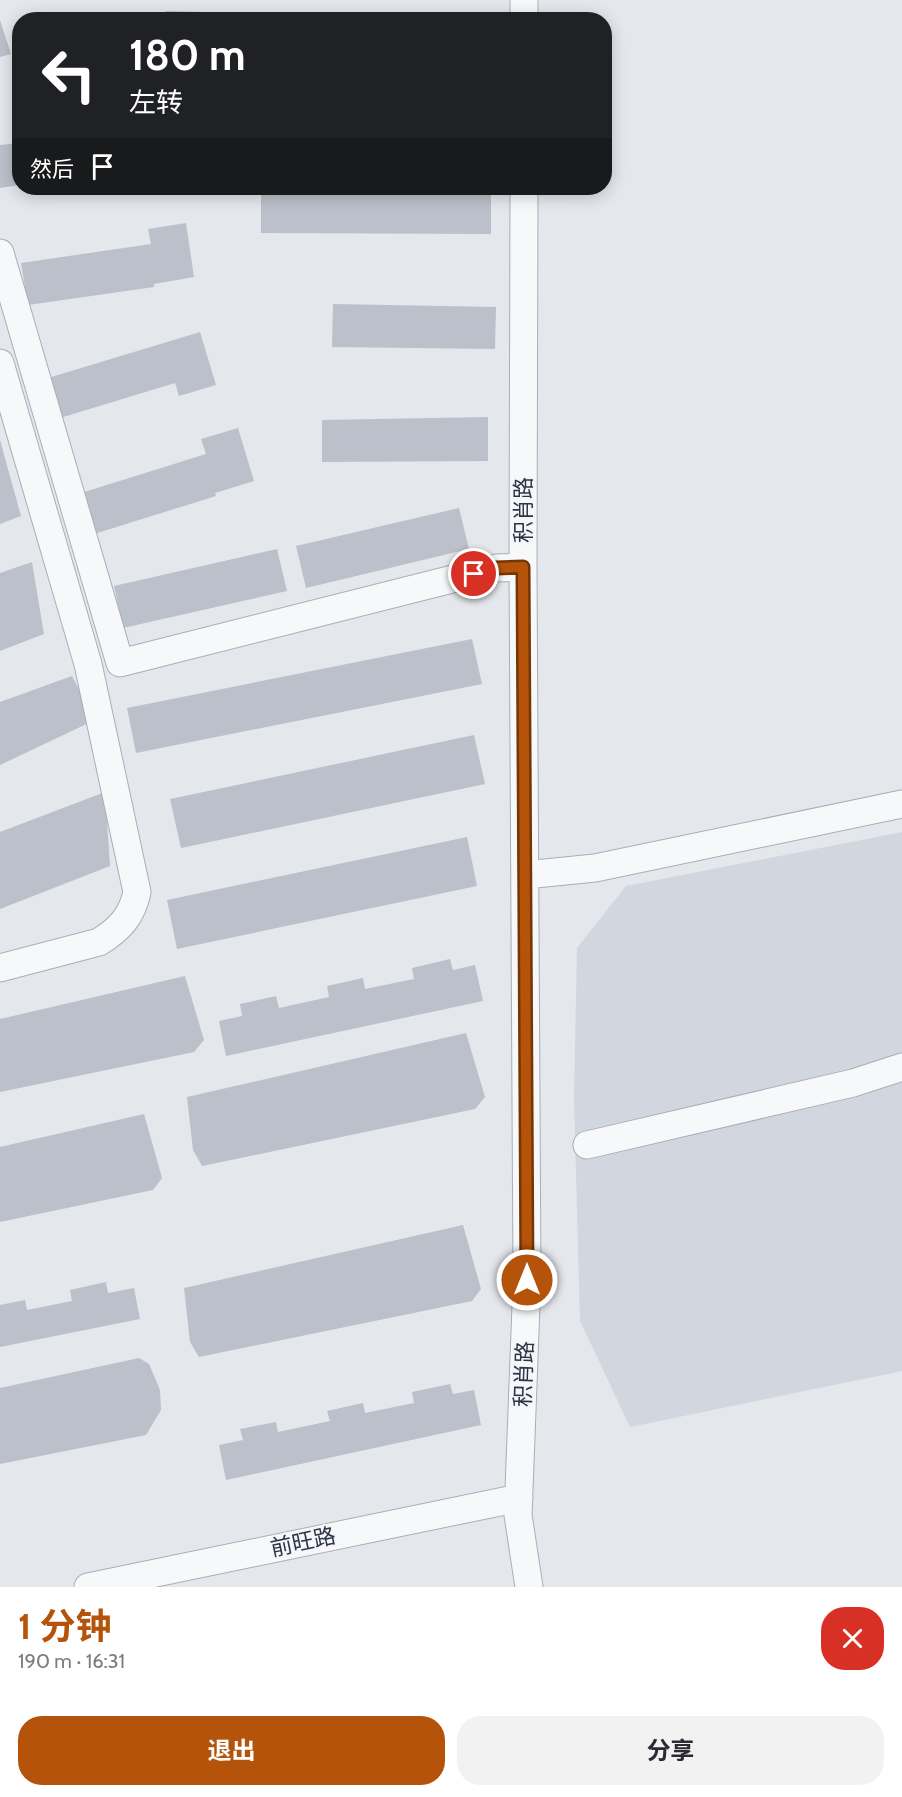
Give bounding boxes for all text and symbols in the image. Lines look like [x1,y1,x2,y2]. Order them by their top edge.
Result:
text: 180 m [129,29,245,81]
icon: left [30,36,108,114]
text: 左转 [129,86,183,119]
icon: arrive [86,150,119,183]
text: 然后 [30,156,74,183]
street label: 积肖路 [510,477,537,543]
pin [448,548,499,599]
icon: arrive [457,557,490,590]
position arrow [495,1248,559,1312]
street label: 积肖路 [509,1341,539,1407]
street label: 前旺路 [268,1522,338,1562]
text: 1 分钟 [18,1604,111,1648]
button: close [821,1607,884,1670]
text: 190 m · 16:31 [18,1649,125,1673]
button: 退出 [18,1716,445,1785]
button: 分享 [457,1716,884,1785]

